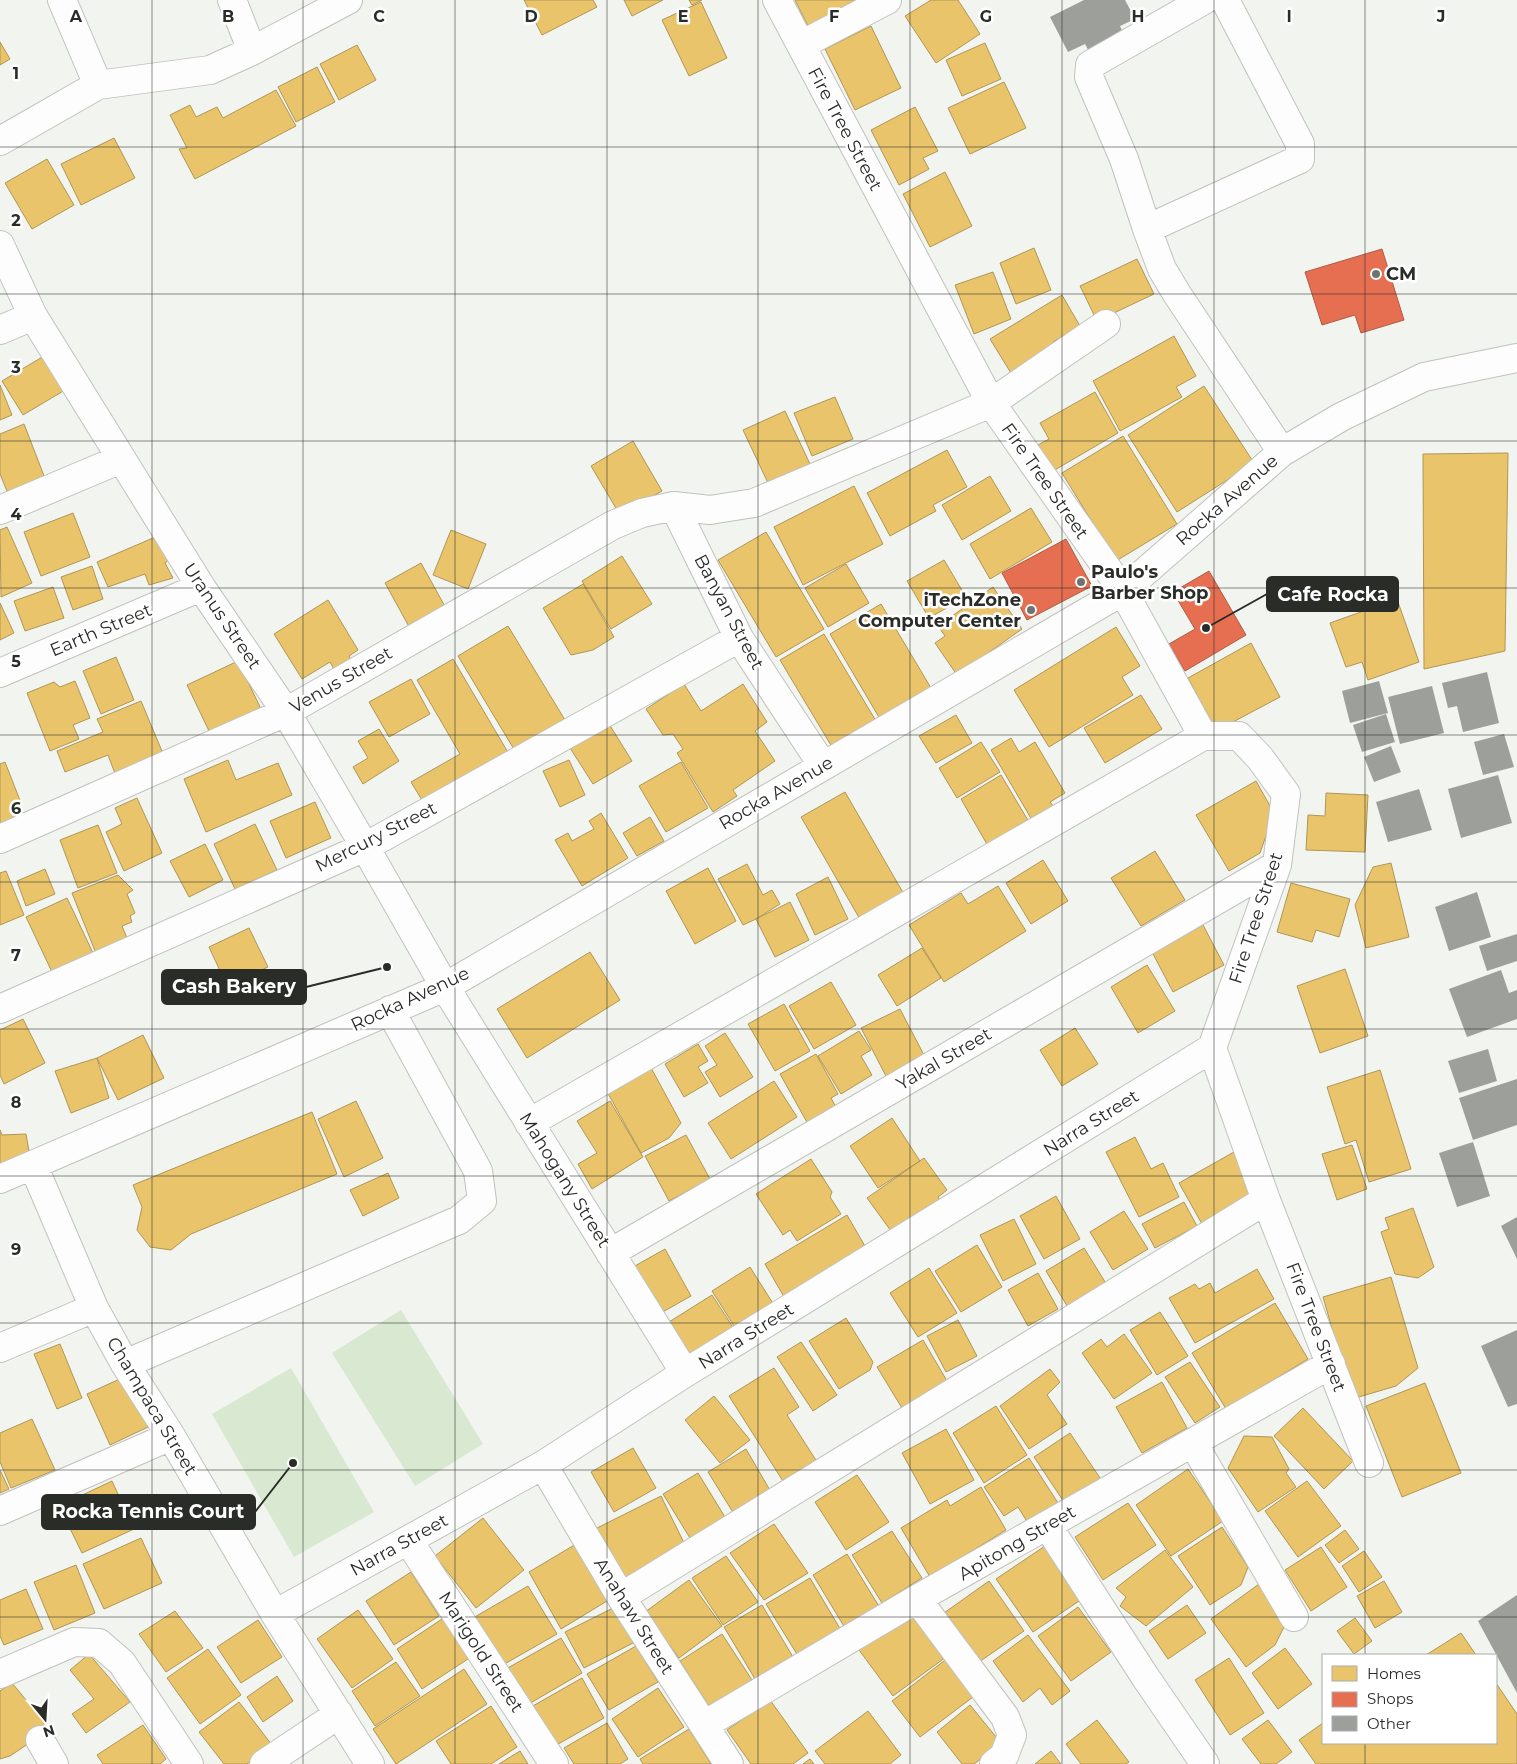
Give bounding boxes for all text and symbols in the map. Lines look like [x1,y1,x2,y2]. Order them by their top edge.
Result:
text: A [69,7,83,26]
text: B [222,7,234,26]
text: C [373,7,385,26]
text: D [524,7,538,26]
text: E [678,7,688,26]
text: F [829,7,839,26]
text: G [980,7,992,26]
text: H [1132,7,1144,26]
text: I [1286,7,1292,26]
text: J [1436,7,1445,26]
street label: Fire Tree Street [803,63,887,195]
text: 1 [13,64,19,83]
text: 2 [11,211,21,230]
place label: CM [1386,263,1416,285]
marker: CM [1370,268,1382,280]
text: 3 [10,358,21,377]
street label: Fire Tree Street [997,419,1093,543]
street label: Rocka Avenue [1171,450,1283,550]
text: 4 [10,505,22,524]
street label: Banyan Street [689,551,769,673]
street label: Uranus Street [178,559,266,673]
place label: Paulo's Barber Shop [1091,561,1208,604]
marker: Paulo's Barber Shop [1075,576,1087,588]
callout: Cafe Rocka [1267,577,1398,611]
text: Cafe Rocka [1277,583,1389,606]
place label: iTechZone Computer Center [858,589,1021,632]
street label: Earth Street [47,599,155,661]
marker: iTechZone Computer Center [1025,604,1037,616]
street label: Venus Street [286,642,396,718]
text: 5 [11,652,21,671]
street label: Rocka Avenue [715,751,837,835]
street label: Mercury Street [312,797,440,877]
text: 6 [11,799,21,818]
street label: Fire Tree Street [1224,850,1288,986]
text: 7 [11,946,21,965]
street label: Rocka Avenue [347,962,473,1036]
callout: Cash Bakery [162,970,306,1004]
text: Cash Bakery [172,975,297,998]
street label: Yakal Street [893,1023,995,1095]
street label: Narra Street [1039,1085,1143,1161]
text: 8 [11,1093,21,1112]
street label: Mahogany Street [515,1108,615,1252]
text: 9 [11,1240,21,1259]
street label: Fire Tree Street [1281,1259,1351,1395]
street label: Narra Street [694,1298,798,1374]
street label: Champaca Street [102,1333,202,1479]
callout: Rocka Tennis Court [42,1495,255,1529]
text: Rocka Tennis Court [52,1500,244,1523]
street label: Apitong Street [954,1501,1080,1585]
street label: Narra Street [346,1509,452,1581]
street label: Anahaw Street [589,1554,679,1678]
street label: Marigold Street [434,1587,528,1717]
legend [1322,1654,1497,1744]
text: Homes [1367,1664,1421,1683]
text: Shops [1367,1689,1413,1708]
north arrow [20,1694,70,1744]
text: Other [1367,1714,1411,1733]
text: N [41,1721,57,1742]

